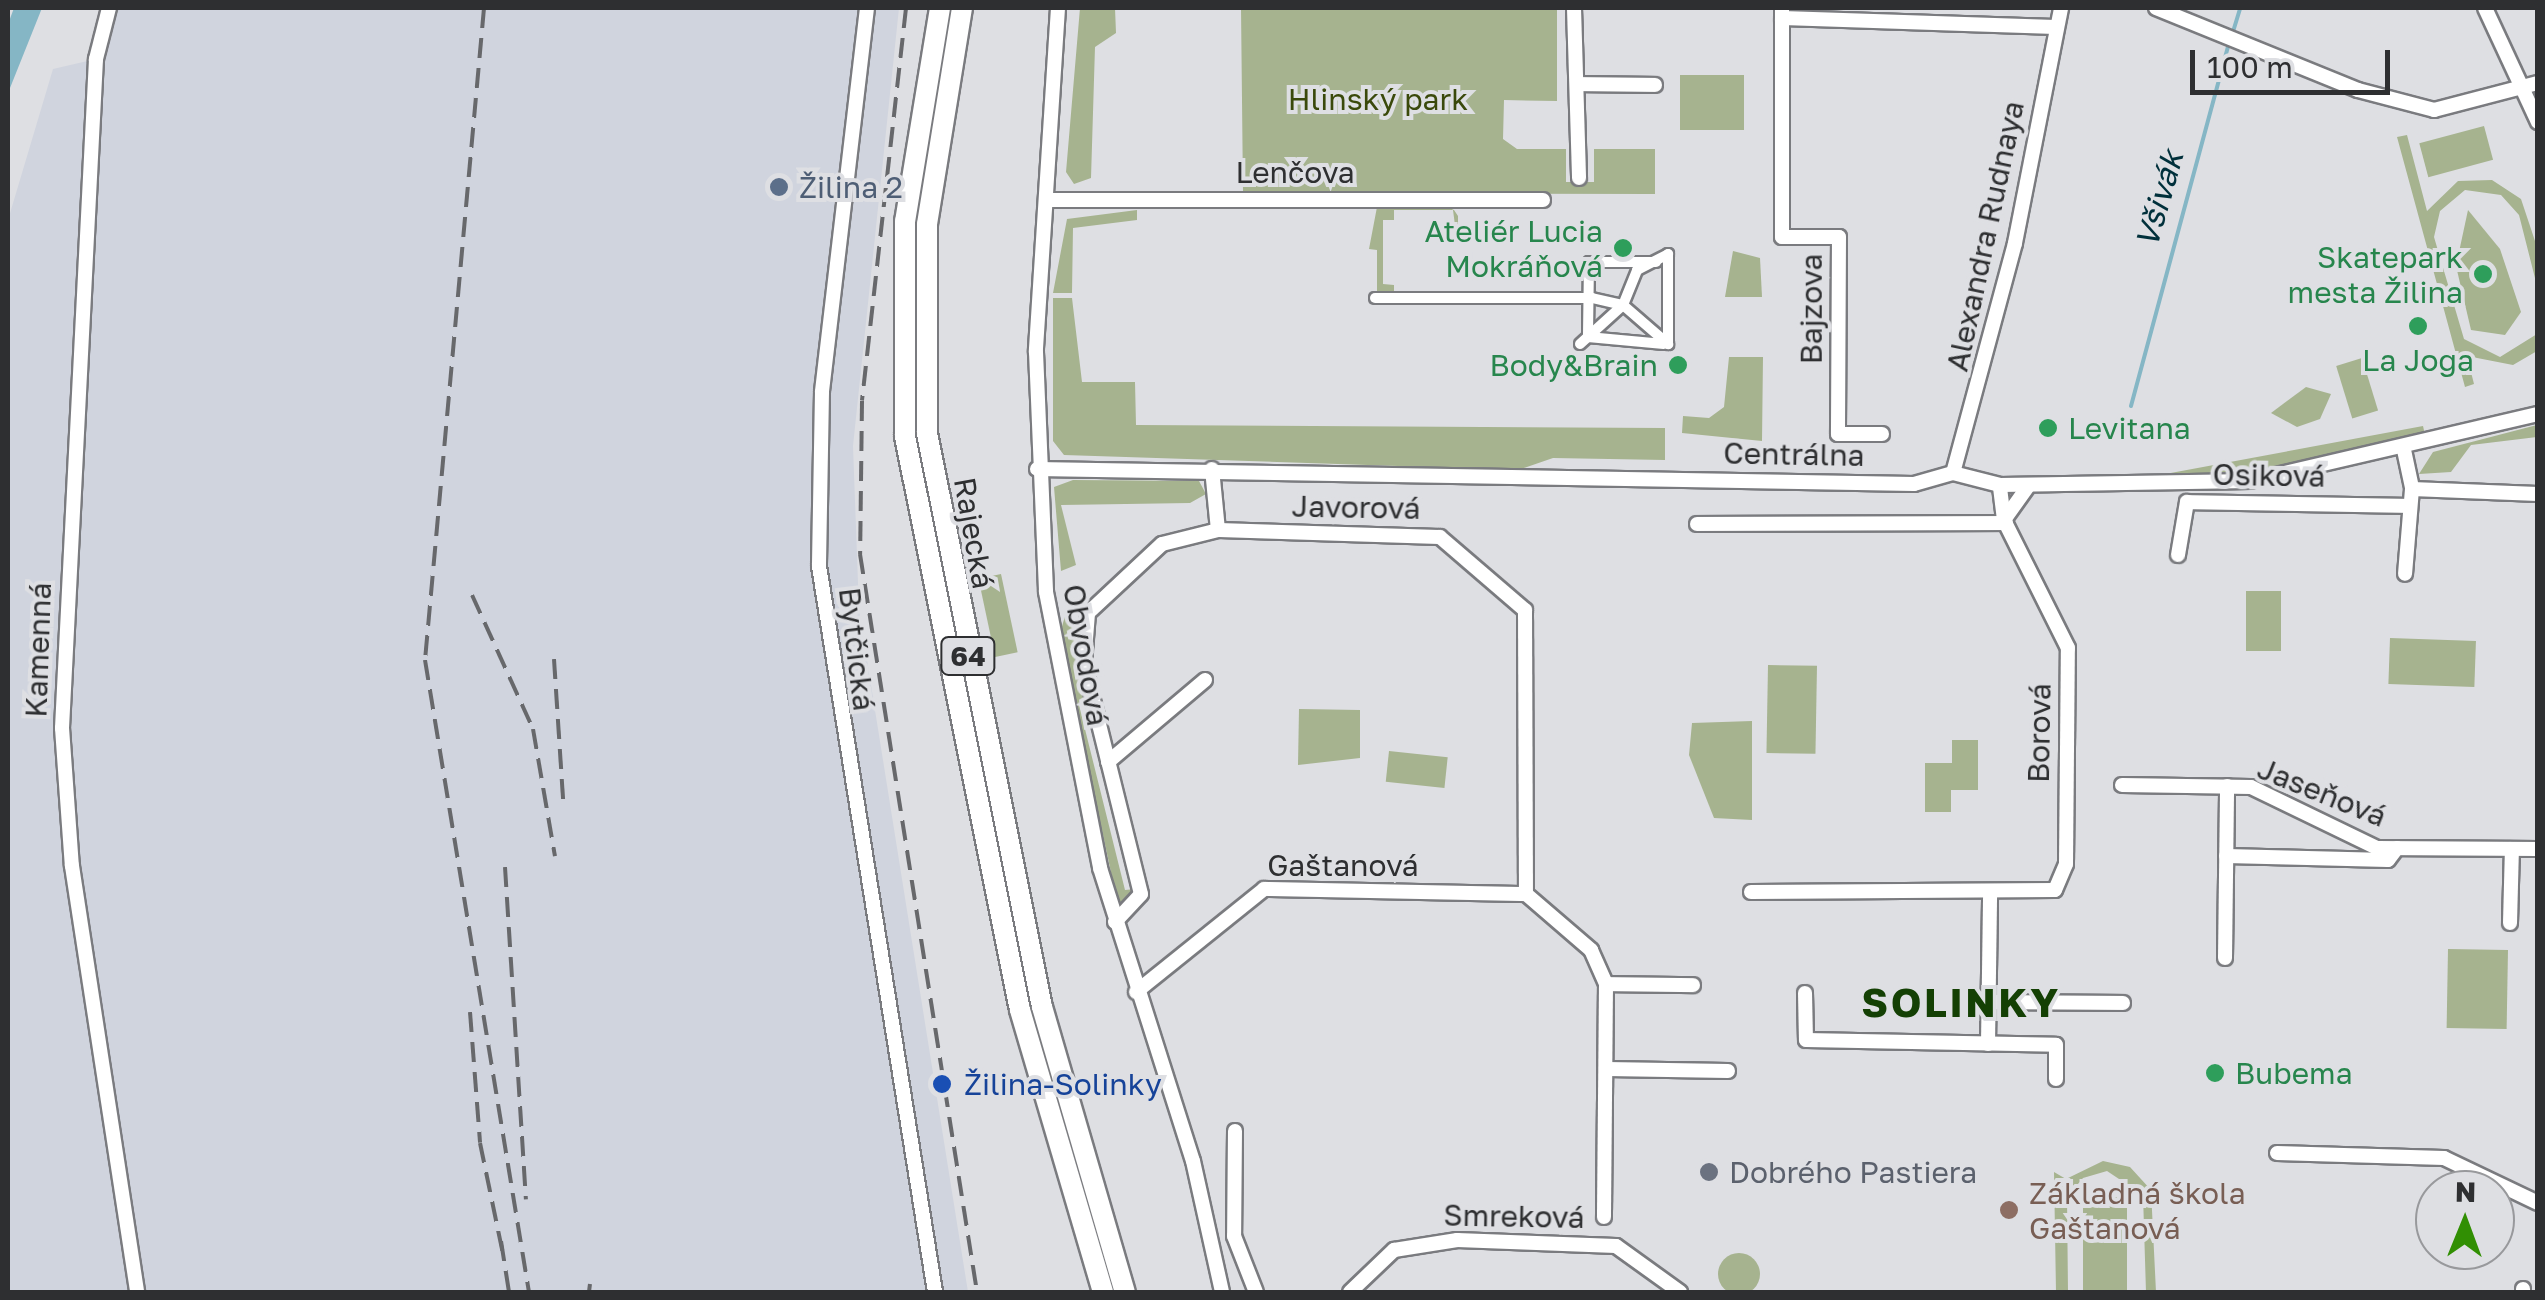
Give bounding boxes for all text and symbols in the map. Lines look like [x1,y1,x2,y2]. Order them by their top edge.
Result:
scale bar [2195,30,2395,92]
text: 100 m [2207,49,2293,85]
park label: Hlinský park [1288,81,1468,117]
street label: Alexandra Rudnaya [1939,97,2031,375]
water label: Všivák [2127,146,2191,252]
street label: Lenčova [1235,154,1355,190]
place label: Žilina 2 [799,169,903,205]
marker: Žilina 2 [768,176,790,198]
place label: Ateliér Lucia Mokráňová [1424,213,1603,284]
marker: Ateliér Lucia Mokráňová [1612,237,1634,259]
place label: Skatepark mesta Žilina [2288,239,2463,310]
street label: Bajzova [1793,254,1829,364]
marker: Skatepark mesta Žilina [2472,263,2494,285]
marker: La Joga [2407,315,2429,337]
place label: La Joga [2362,342,2474,378]
place label: Body&Brain [1490,347,1658,383]
marker: Body&Brain [1667,354,1689,376]
place label: Levitana [2068,410,2191,446]
marker: Levitana [2037,417,2059,439]
street label: Centrálna [1723,435,1865,473]
street label: Osiková [2212,456,2326,494]
street label: Rajecká [947,475,1001,591]
street label: Javorová [1291,488,1421,526]
street label: Obvodová [1056,581,1116,729]
street label: Kamenná [18,582,58,718]
street label: Bytčická [832,585,882,713]
road number: 64 [938,633,998,679]
street label: Borová [2020,683,2058,783]
street label: Jaseňová [2252,750,2392,834]
street label: Gaštanová [1267,847,1419,883]
district label: SOLINKY [1861,978,2061,1026]
place label: Bubema [2235,1055,2353,1091]
marker: Bubema [2204,1062,2226,1084]
place label: Žilina-Solinky [964,1066,1162,1102]
marker: Žilina-Solinky [929,1071,955,1097]
place label: Dobrého Pastiera [1729,1154,1977,1190]
marker: Dobrého Pastiera [1698,1161,1720,1183]
north arrow [2415,1170,2515,1270]
place label: Základná škola Gaštanová [2029,1175,2246,1246]
text: N [2455,1175,2476,1208]
street label: Smreková [1443,1197,1585,1235]
marker: Základná škola Gaštanová [1998,1199,2020,1221]

